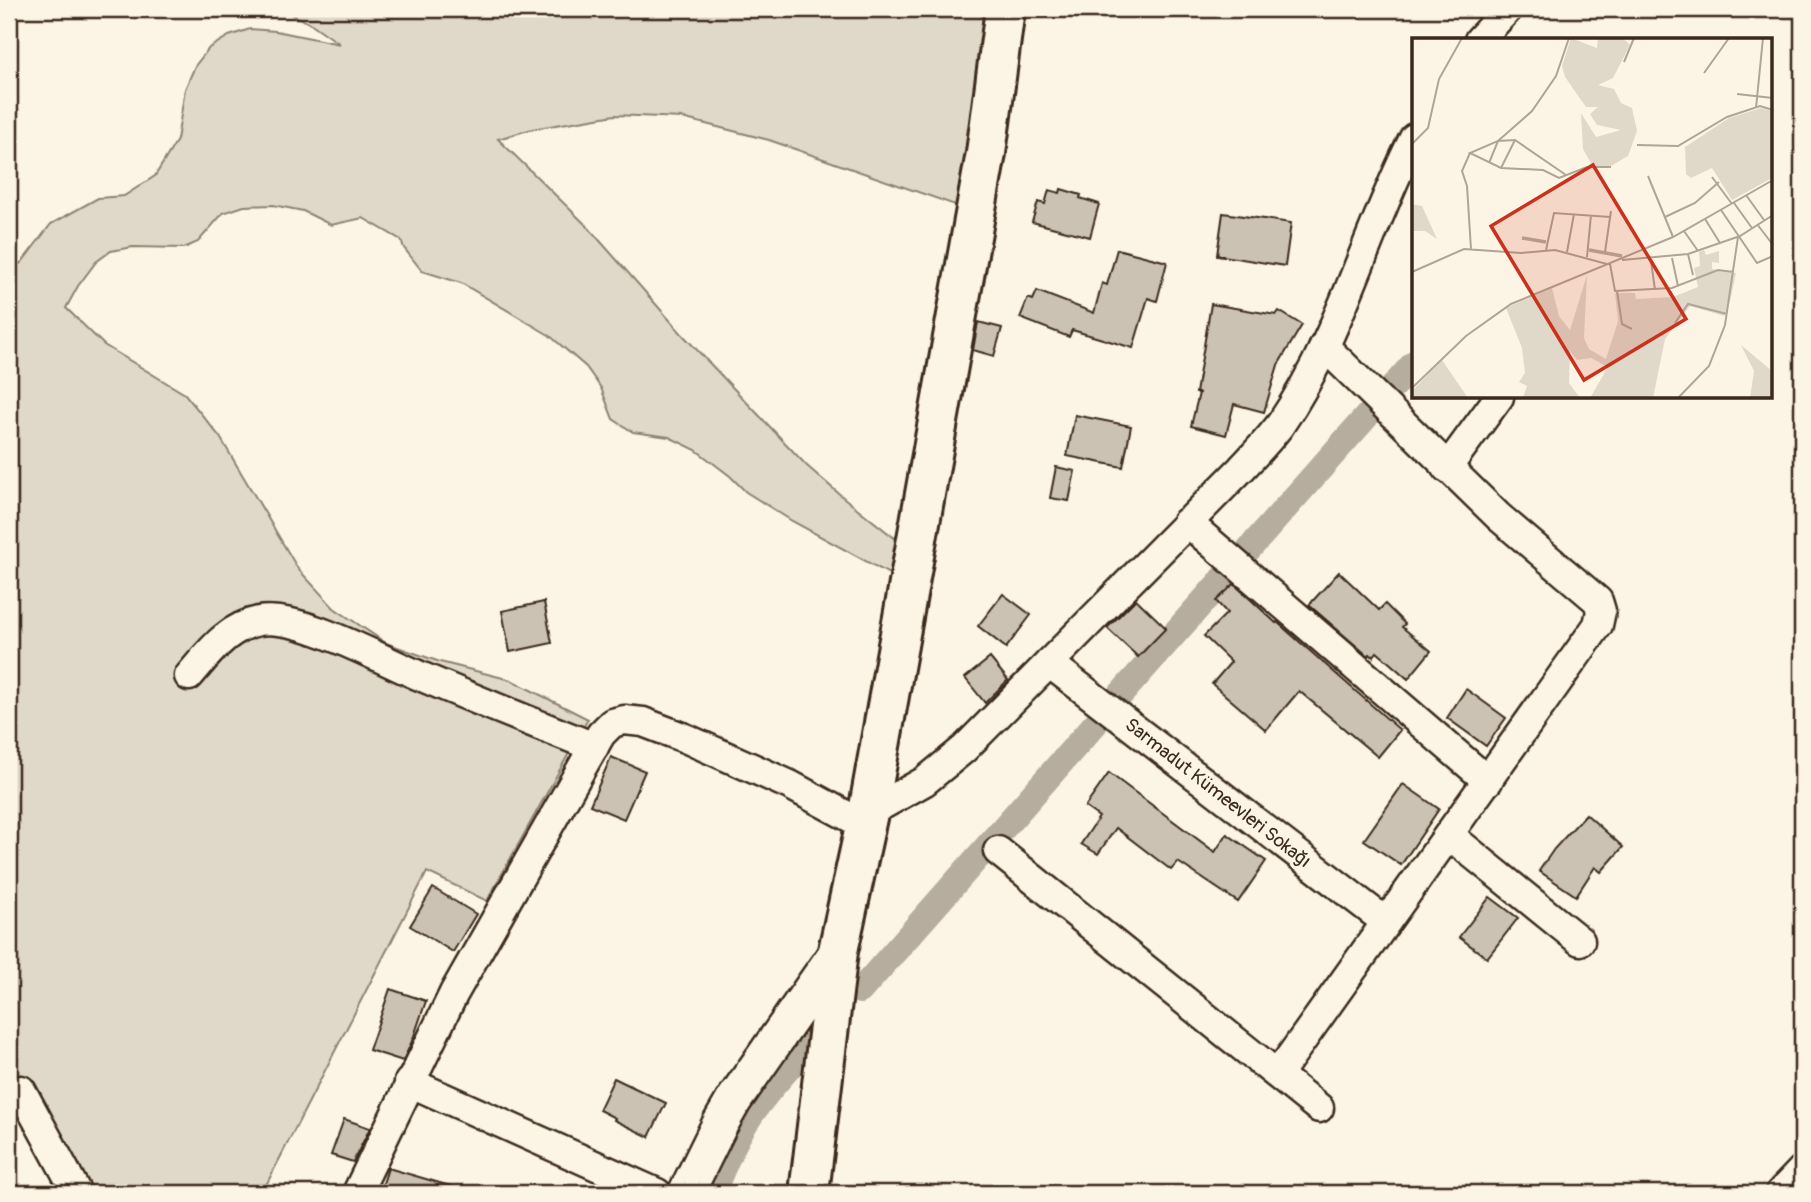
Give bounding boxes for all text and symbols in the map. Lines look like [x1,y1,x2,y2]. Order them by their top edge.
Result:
inset map [1412,38,1772,399]
street label: Sarmadut Kümeevleri Sokağı [1120,713,1316,873]

